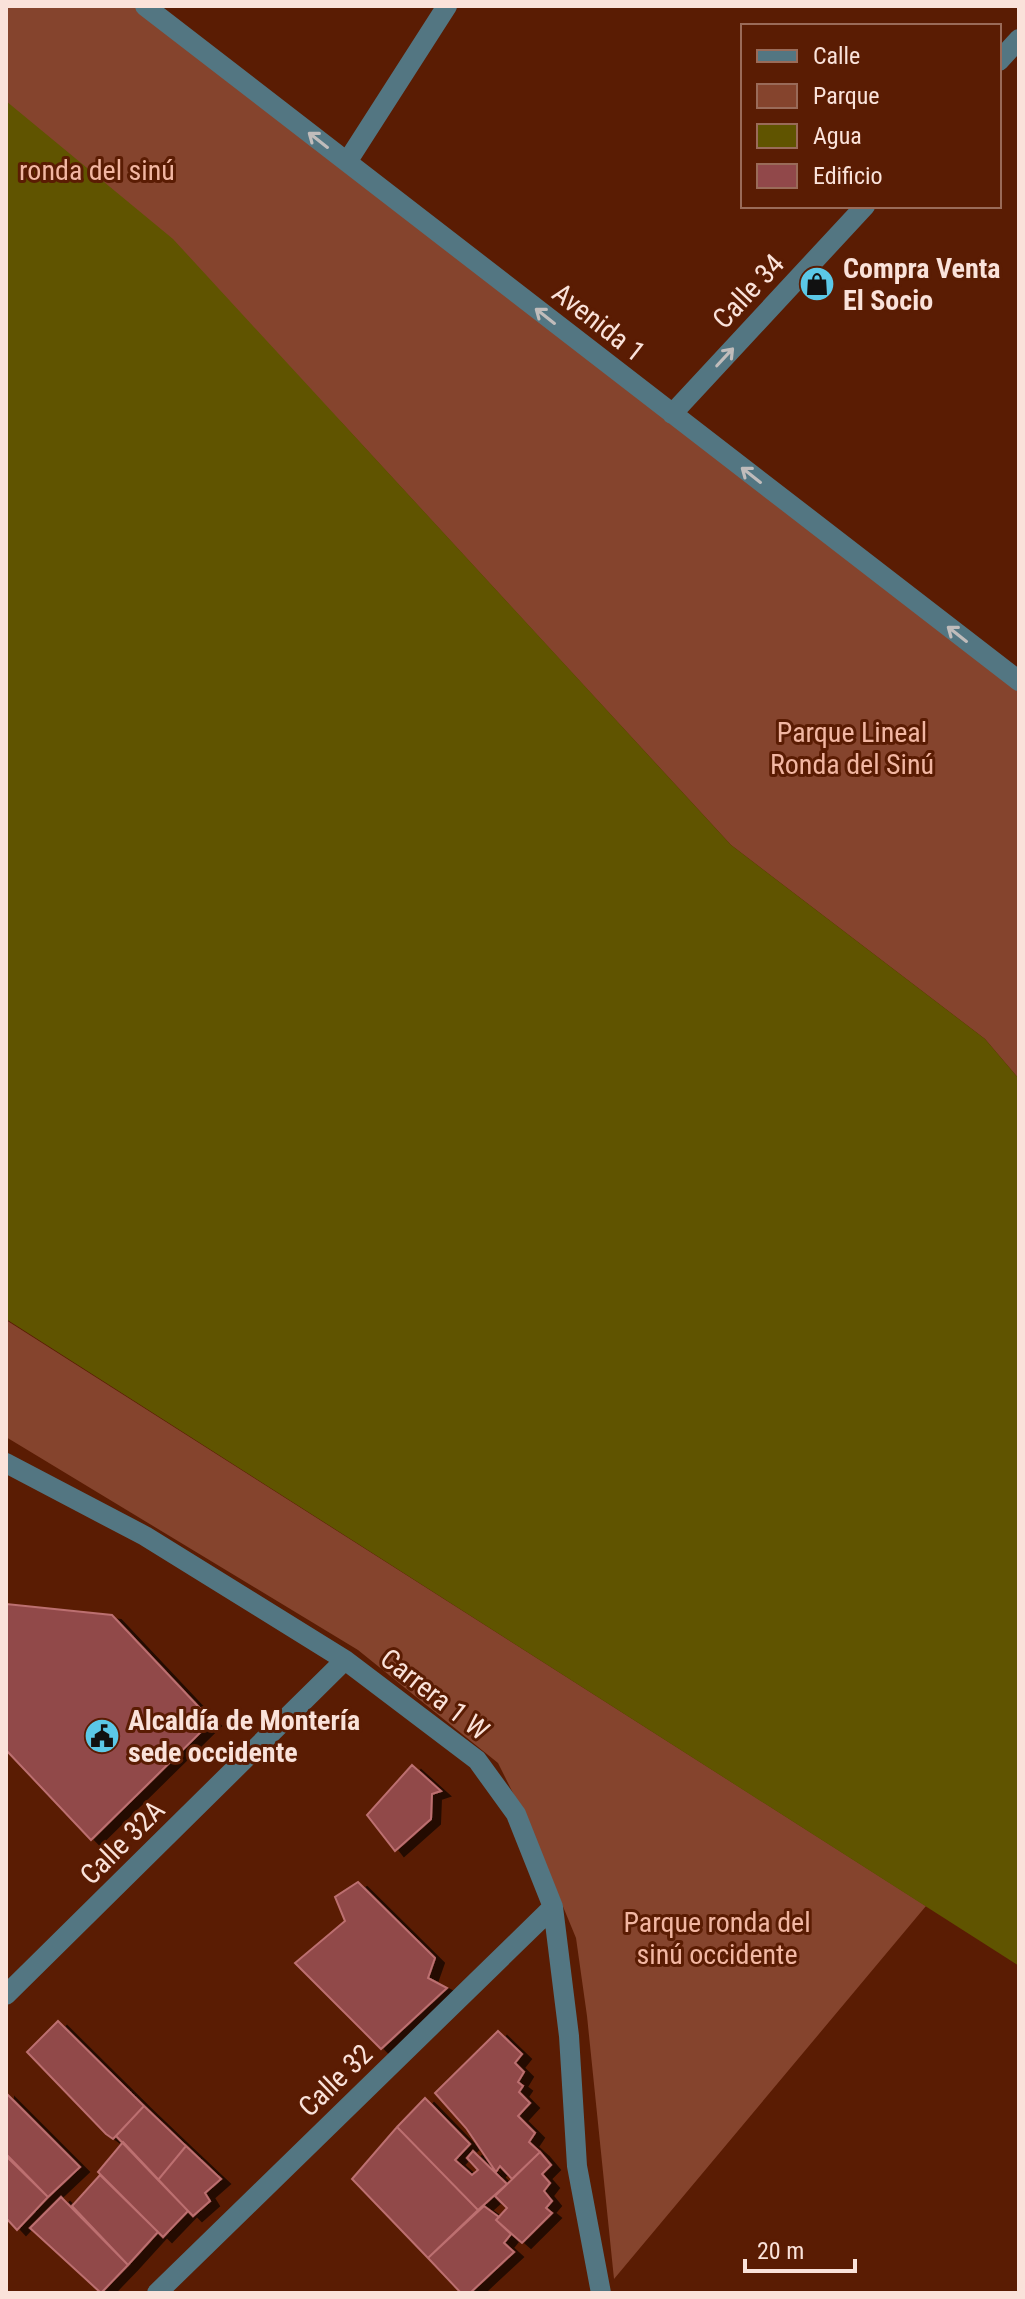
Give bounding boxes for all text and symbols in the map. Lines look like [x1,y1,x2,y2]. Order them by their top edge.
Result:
legend [741,24,1001,208]
text: Calle [813,42,860,70]
text: Parque [813,82,880,110]
text: Agua [813,122,862,150]
one-way arrow [308,131,329,148]
park label: ronda del sinú [19,154,175,187]
text: Edificio [813,162,883,190]
street label: Calle 34 [706,247,791,335]
place label: Compra Venta El Socio [843,252,1001,317]
shop icon: Compra Venta El Socio [798,265,836,303]
street label: Avenida 1 [546,276,651,369]
one-way arrow [535,308,556,325]
one-way arrow [715,347,734,367]
one-way arrow [741,467,762,484]
one-way arrow [947,625,968,642]
park label: Parque Lineal Ronda del Sinú [770,716,934,781]
street label: Carrera 1 W [374,1642,496,1747]
place label: Alcaldía de Montería sede occidente [128,1704,360,1769]
public building icon: Alcaldía de Montería sede occidente [83,1717,121,1755]
street label: Calle 32A [73,1793,171,1891]
park label: Parque ronda del sinú occidente [623,1906,811,1971]
street label: Calle 32 [292,2037,379,2123]
scale bar [745,2223,855,2273]
text: 20 m [757,2237,804,2265]

